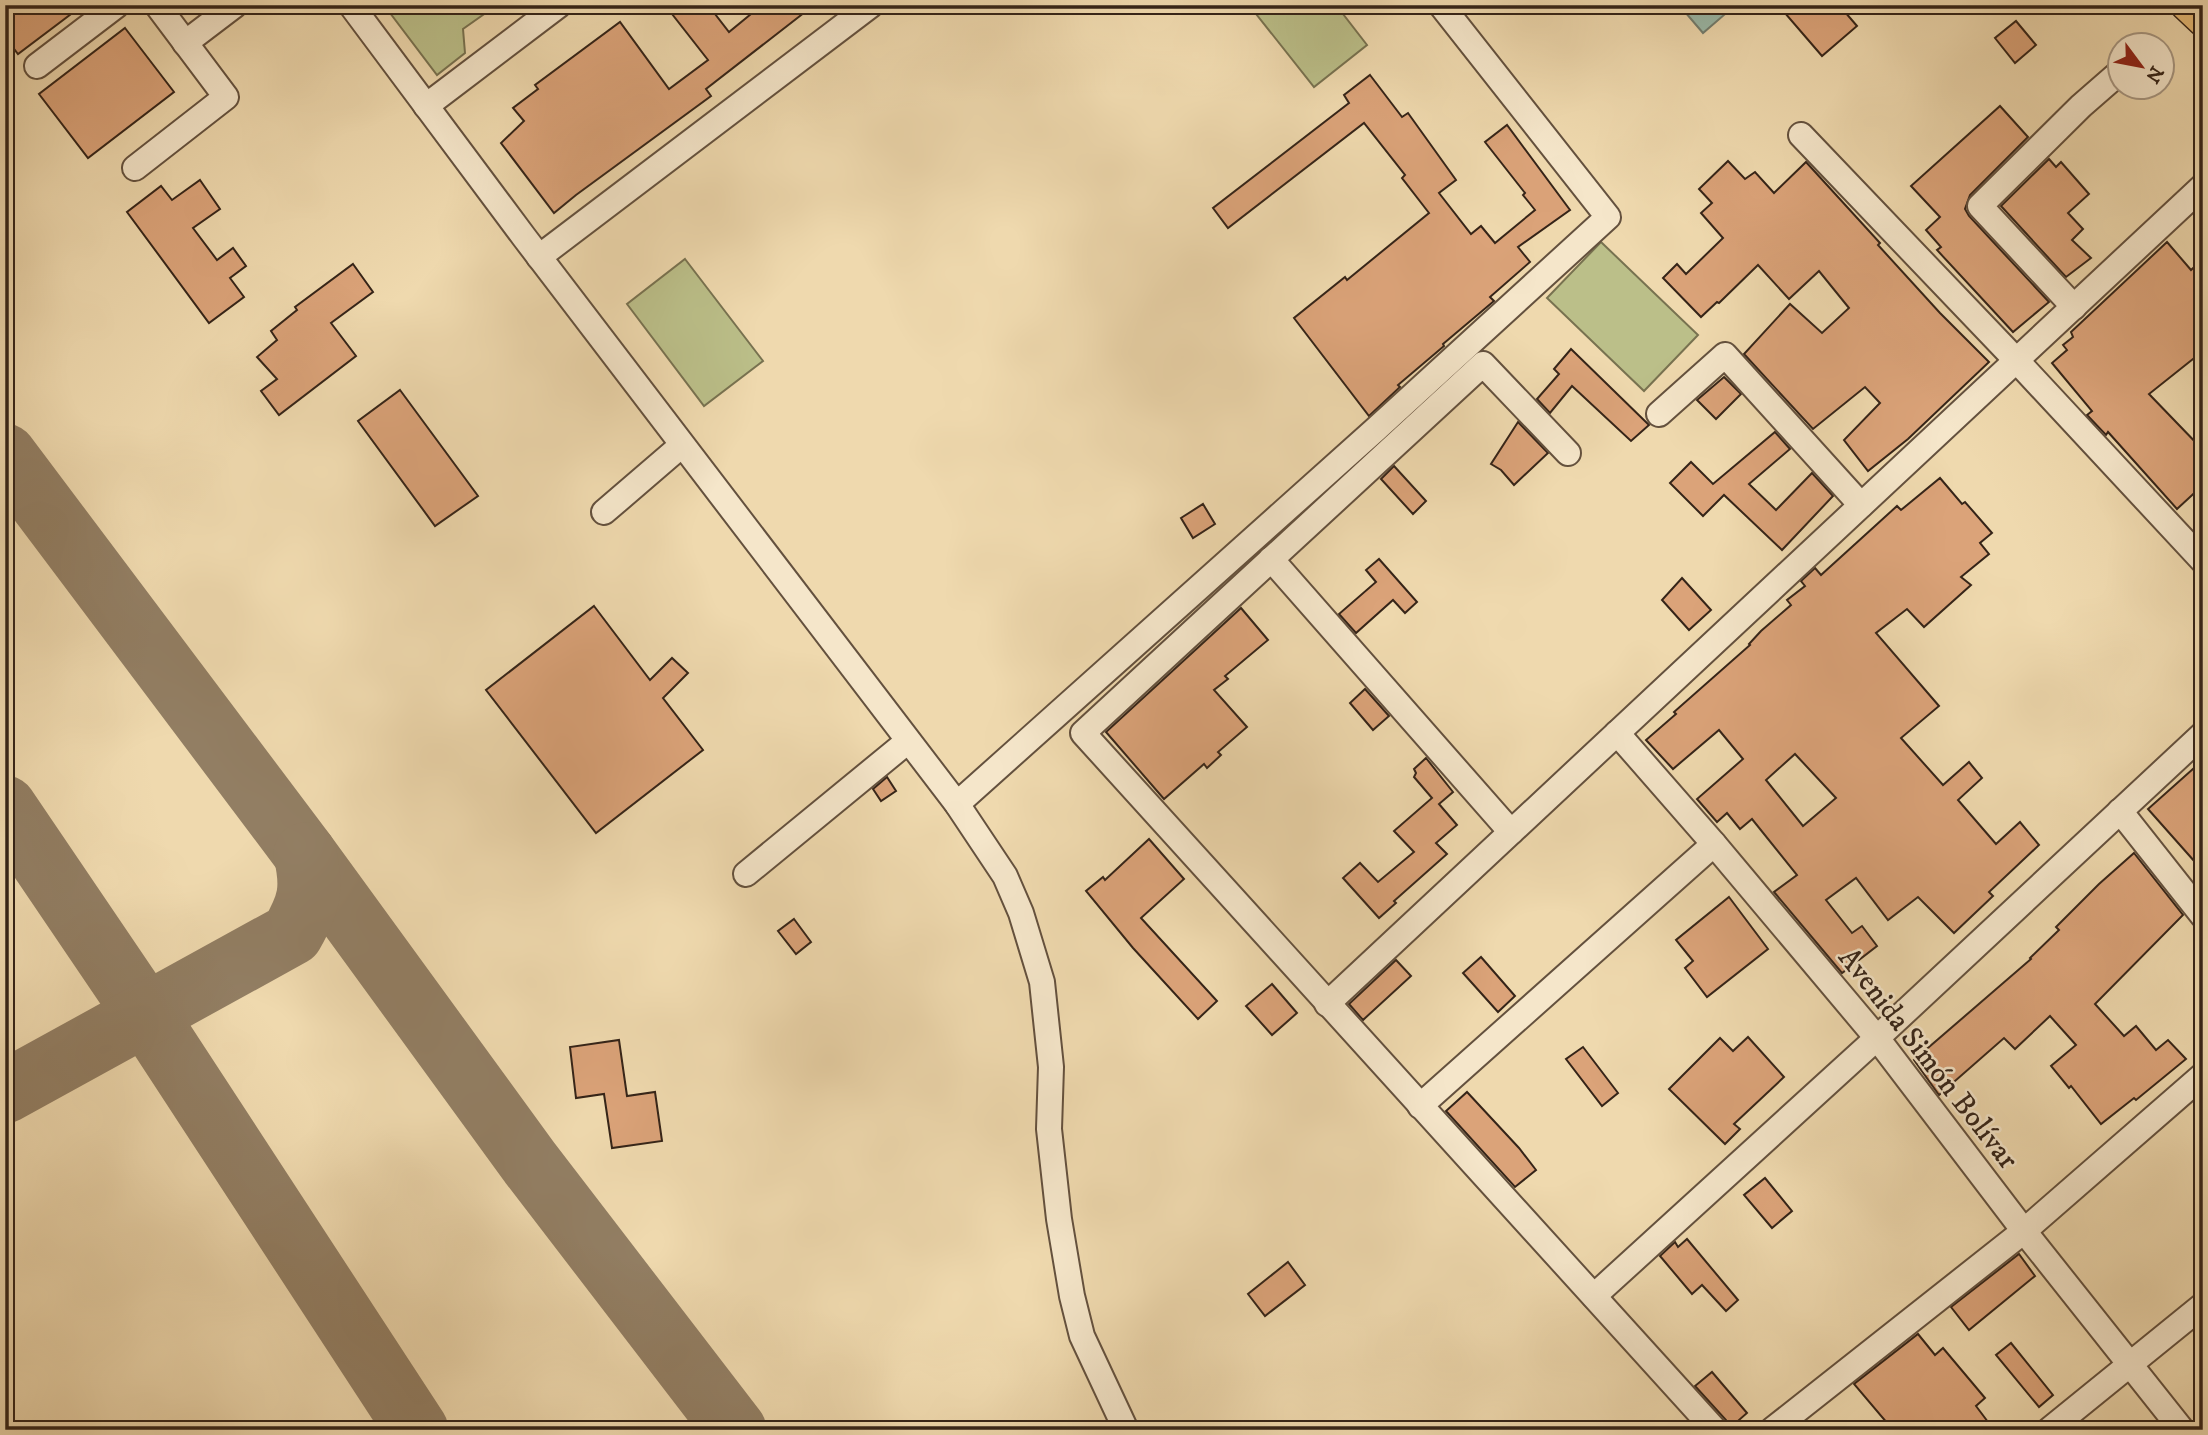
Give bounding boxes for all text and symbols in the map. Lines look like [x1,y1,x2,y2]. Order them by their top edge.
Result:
north arrow [2106,32,2176,102]
text: N [2140,62,2168,87]
street label: Avenida Simón Bolívar [1830,941,2026,1177]

